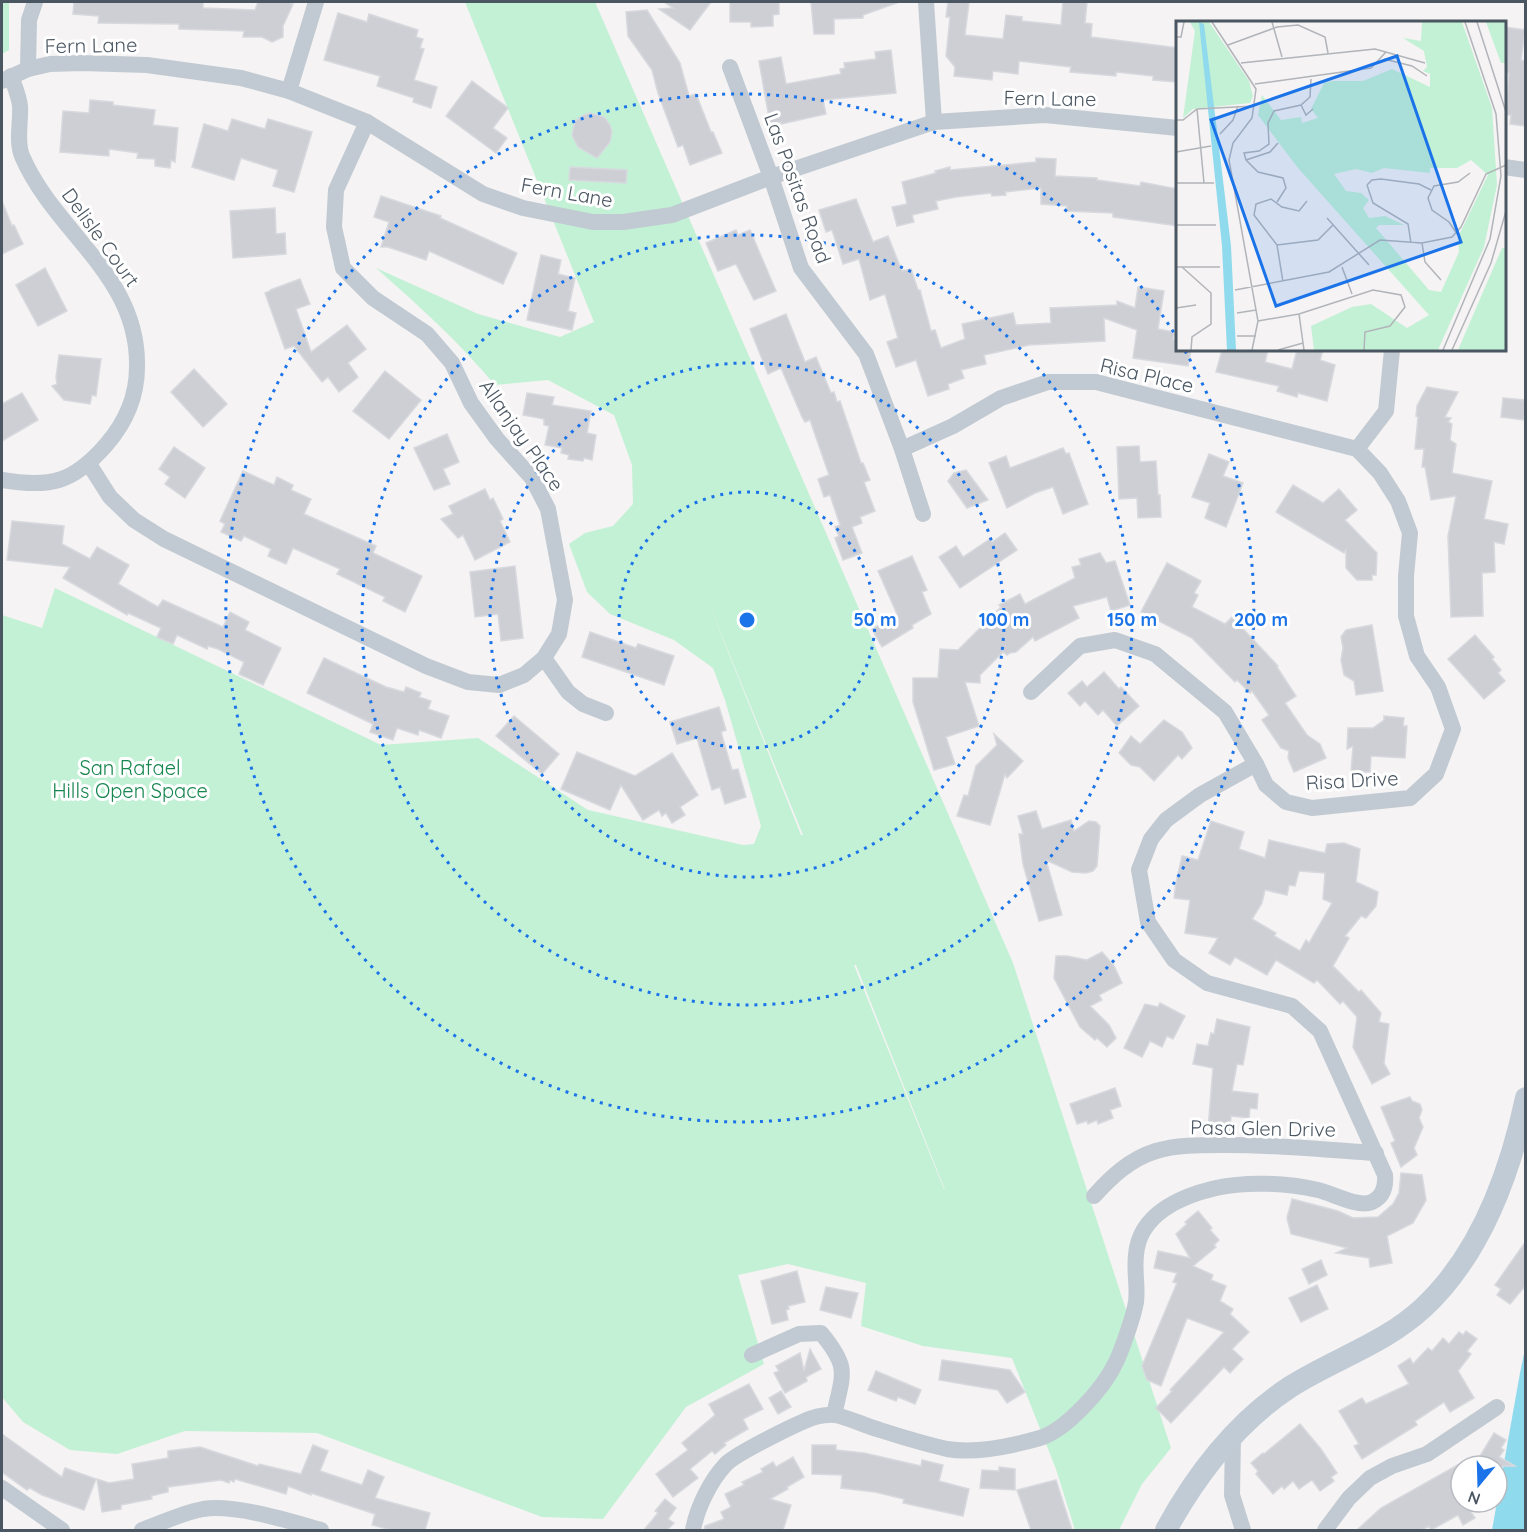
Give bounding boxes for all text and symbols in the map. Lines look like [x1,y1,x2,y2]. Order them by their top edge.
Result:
inset map [1176,21,1506,351]
street label: Fern Lane [44,32,138,58]
street label: Fern Lane [1003,85,1097,111]
street label: Las Positas Road [759,109,837,267]
street label: Fern Lane [519,172,615,212]
street label: Delisle Court [57,183,145,292]
street label: Risa Place [1098,352,1196,398]
street label: Allanjay Place [474,374,570,496]
text: 50 m [853,608,897,631]
text: 100 m [979,608,1029,631]
text: 150 m [1107,608,1157,631]
text: 200 m [1234,608,1288,631]
centre of rings [737,610,757,630]
park label: San Rafael Hills Open Space [52,755,208,803]
street label: Risa Drive [1305,765,1399,795]
street label: Pasa Glen Drive [1190,1114,1336,1142]
north arrow [1449,1454,1509,1514]
text: N [1465,1487,1483,1510]

